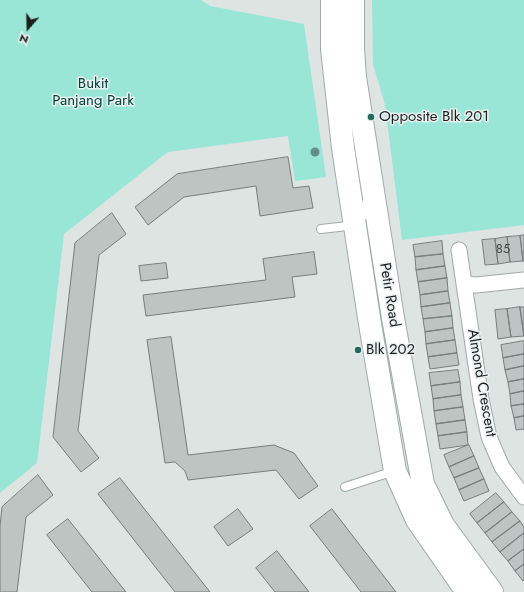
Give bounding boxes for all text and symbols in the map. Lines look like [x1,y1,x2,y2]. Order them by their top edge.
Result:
north arrow [8,8,48,48]
text: N [17,30,31,48]
park label: Bukit Panjang Park [52,75,134,110]
place label: Opposite Blk 201 [379,108,489,126]
marker: Opposite Blk 201 [366,112,376,122]
house number: 85 [496,242,510,258]
street label: Petir Road [375,261,403,329]
street label: Almond Crescent [463,328,499,438]
place label: Blk 202 [366,341,415,359]
marker: Blk 202 [353,345,363,355]

